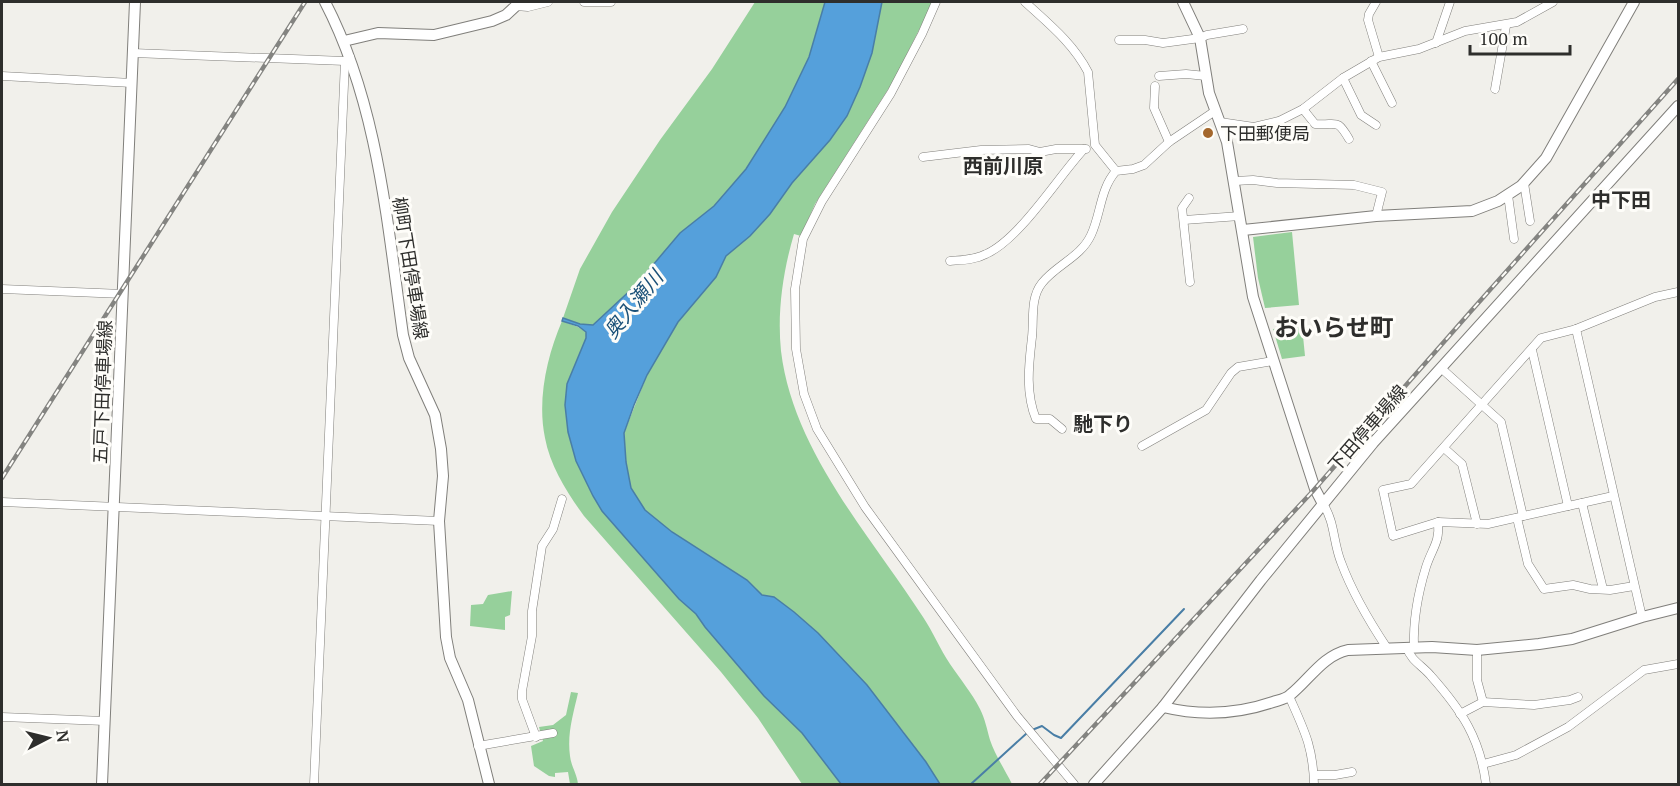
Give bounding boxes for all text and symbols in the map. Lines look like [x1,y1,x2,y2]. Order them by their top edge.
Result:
scale bar [1470,18,1570,56]
text: 100 m [1479,26,1528,50]
place label: 下田郵便局 [1220,121,1310,145]
marker: 下田郵便局 [1201,126,1215,140]
district label: 西前川原 [963,152,1043,179]
district label: 中下田 [1591,186,1651,213]
street label: 柳町下田停車場線 [388,195,434,341]
water label: 奥入瀬川 [597,263,670,344]
district label: おいらせ町 [1274,311,1394,343]
street label: 五戸下田停車場線 [87,320,117,464]
street label: 下田停車場線 [1323,379,1411,477]
district label: 馳下り [1073,410,1133,437]
north arrow [18,708,78,768]
text: N [51,729,75,744]

